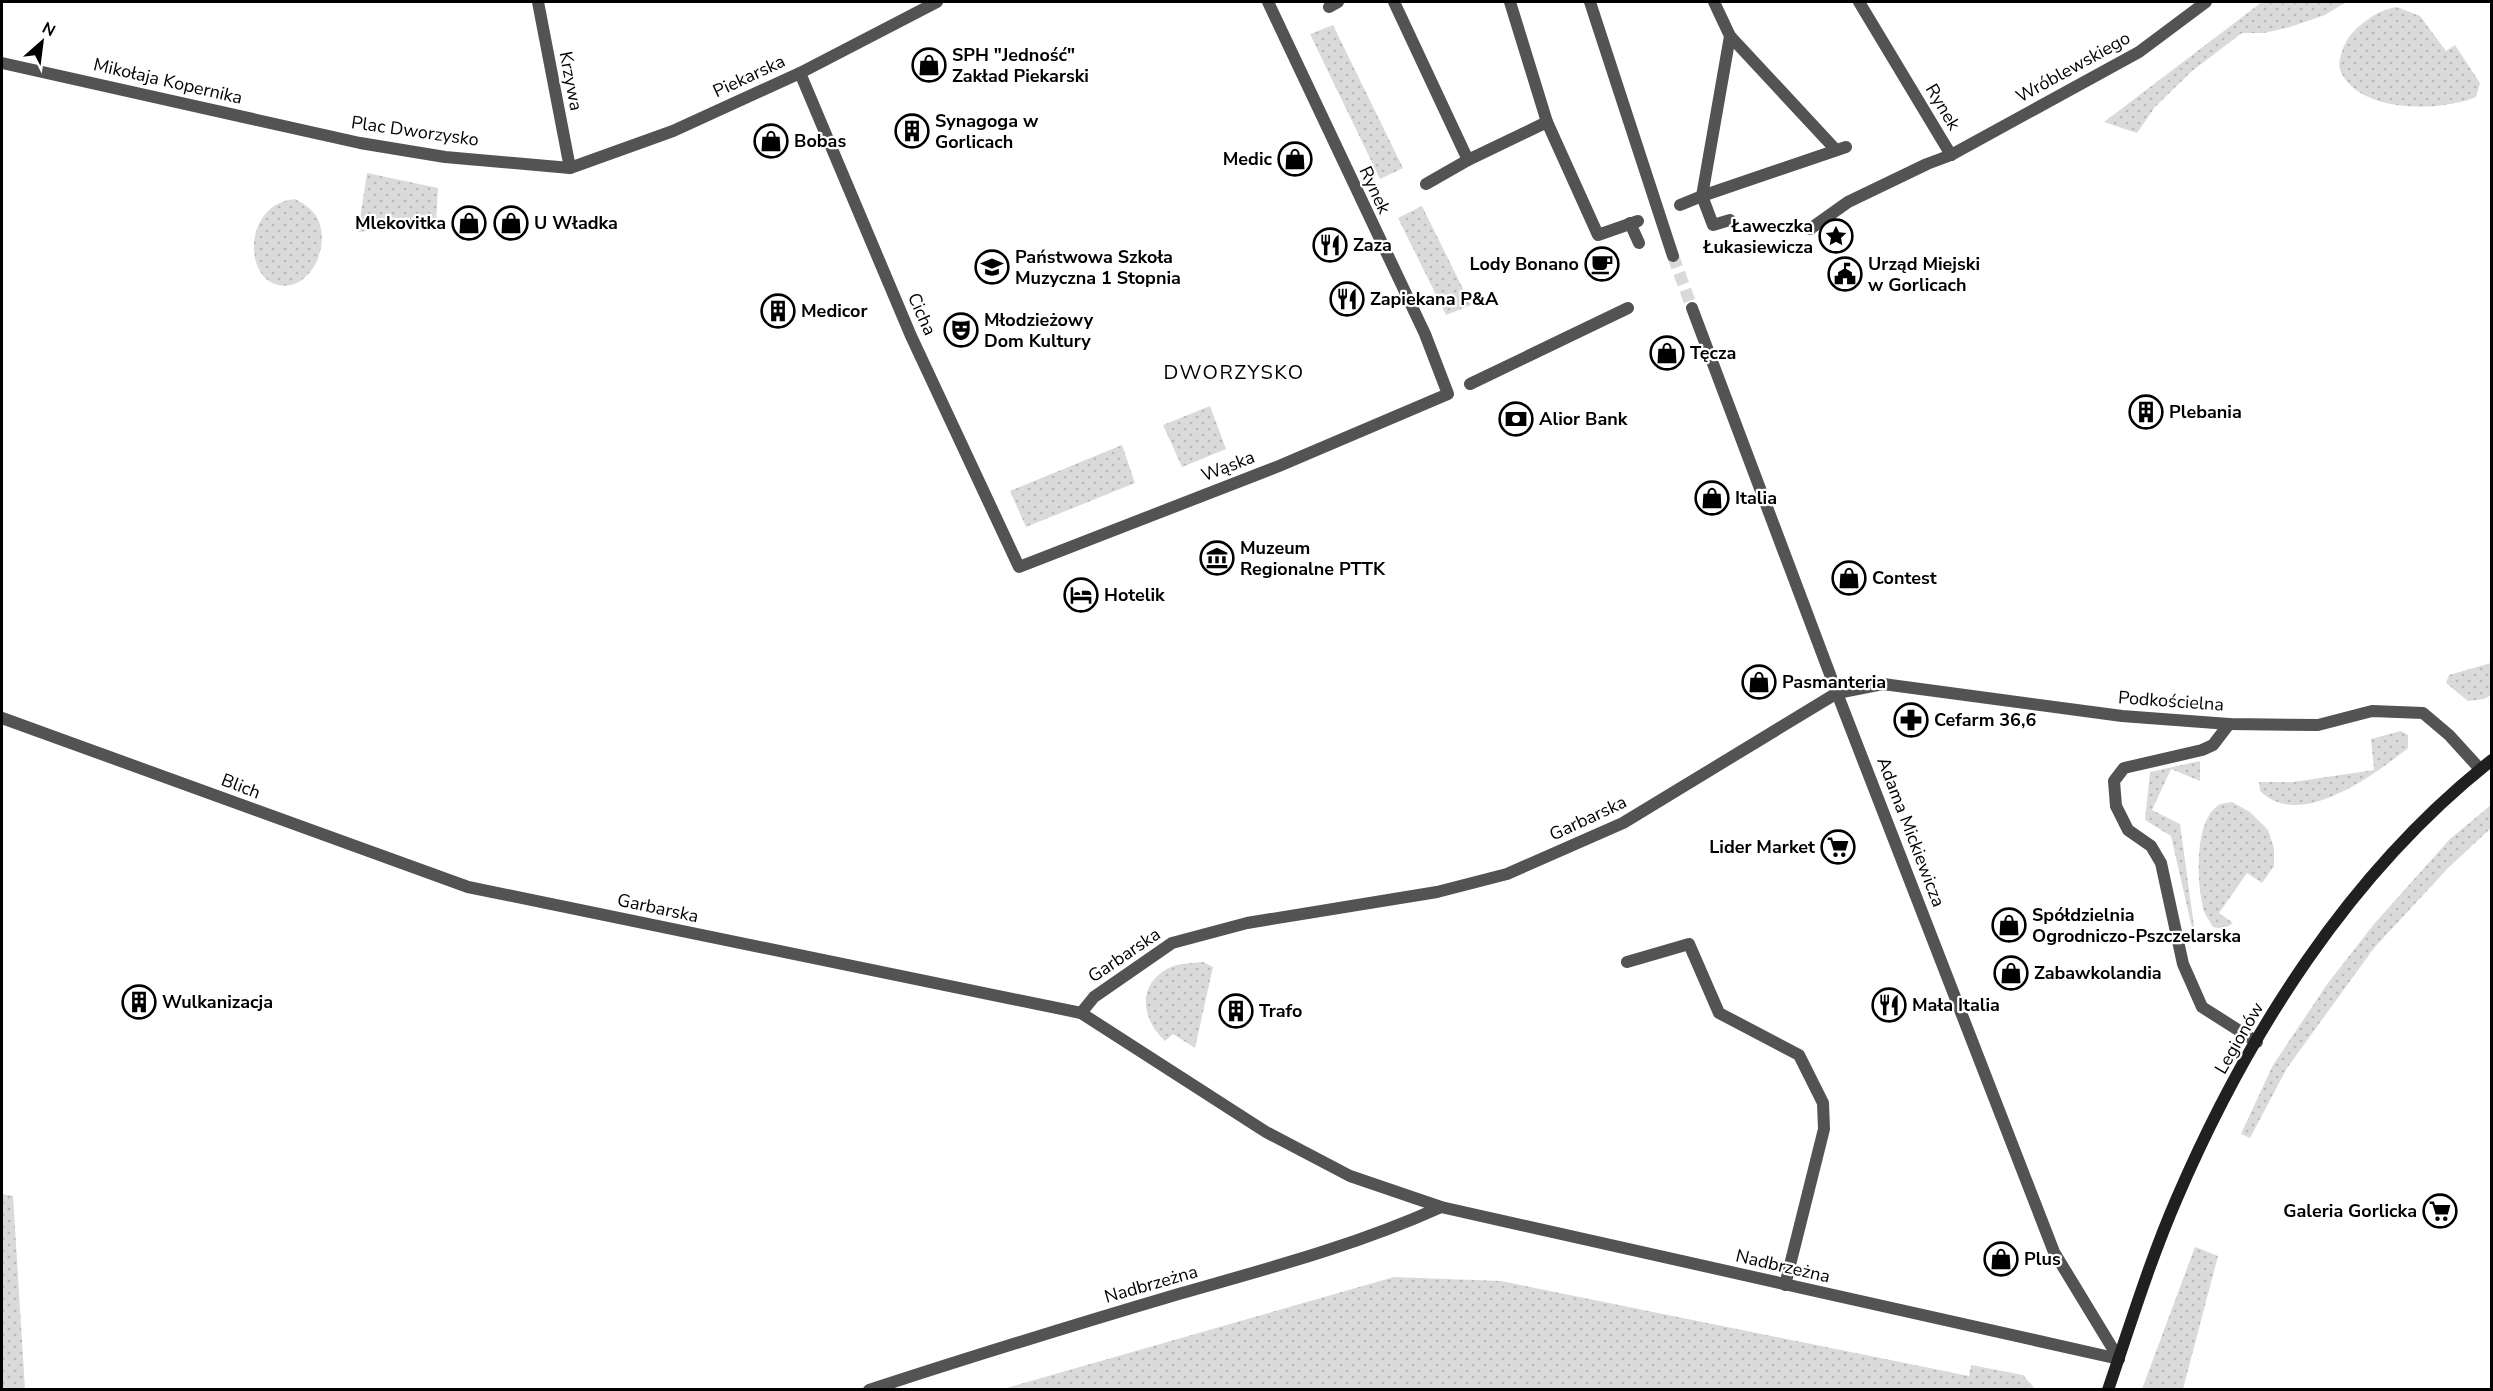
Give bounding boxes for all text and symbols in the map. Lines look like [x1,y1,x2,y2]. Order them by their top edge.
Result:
north arrow [12,12,72,72]
text: N [38,17,59,42]
street label: Wróblewskiego [2012,26,2134,108]
place label: SPH "Jedność" Zakład Piekarski [952,43,1089,88]
shop icon: SPH "Jedność" Zakład Piekarski [911,47,947,83]
street label: Krzywa [553,49,589,113]
street label: Piekarska [709,49,789,103]
street label: Mikołaja Kopernika [91,52,245,110]
street label: Rynek [1920,79,1967,136]
place label: Synagoga w Gorlicach [935,109,1039,154]
street label: Plac Dworzysko [350,110,480,152]
building icon: Synagoga w Gorlicach [894,113,930,149]
shop icon: Bobas [753,123,789,159]
place label: Bobas [794,129,846,153]
shop icon: Medic [1277,141,1313,177]
place label: Medic [1223,147,1272,171]
street label: Rynek [1354,162,1397,219]
shop icon: Mlekovitka [451,205,487,241]
shop icon: U Władka [493,205,529,241]
place label: Mlekovitka [355,211,446,235]
place label: U Władka [534,211,618,235]
place label: Ławeczka Łukasiewicza [1703,214,1813,259]
place icon: Ławeczka Łukasiewicza [1818,218,1854,254]
restaurant icon: Zaza [1312,227,1348,263]
place label: Zaza [1353,233,1392,257]
place label: Państwowa Szkoła Muzyczna 1 Stopnia [1015,245,1181,290]
cafe icon: Lody Bonano [1584,246,1620,282]
school or university icon: Państwowa Szkoła Muzyczna 1 Stopnia [974,249,1010,285]
place label: Lody Bonano [1469,252,1579,276]
place label: Urząd Miejski w Gorlicach [1868,252,1980,297]
public building icon: Urząd Miejski w Gorlicach [1827,256,1863,292]
restaurant icon: Zapiekana P&A [1329,281,1365,317]
place label: Zapiekana P&A [1370,287,1499,311]
street label: Cicha [902,289,942,339]
building icon: Medicor [760,293,796,329]
place label: Medicor [801,299,868,323]
place label: Młodzieżowy Dom Kultury [984,308,1094,353]
theatre icon: Młodzieżowy Dom Kultury [943,312,979,348]
shop icon: Tęcza [1649,335,1685,371]
place label: Tęcza [1690,341,1736,365]
district label: DWORZYSKO [1163,359,1305,386]
building icon: Plebania [2128,394,2164,430]
place label: Plebania [2169,400,2242,424]
bank icon: Alior Bank [1498,401,1534,437]
place label: Alior Bank [1539,407,1628,431]
street label: Wąska [1198,445,1258,487]
shop icon: Italia [1694,480,1730,516]
place label: Italia [1735,486,1777,510]
place label: Muzeum Regionalne PTTK [1240,536,1386,581]
museum icon: Muzeum Regionalne PTTK [1199,540,1235,576]
shop icon: Contest [1831,560,1867,596]
place label: Contest [1872,566,1937,590]
hotel icon: Hotelik [1063,577,1099,613]
place label: Hotelik [1104,583,1165,607]
shop icon: Pasmanteria [1741,664,1777,700]
place label: Pasmanteria [1782,670,1886,694]
street label: Podkościelna [2117,685,2225,717]
pharmacy icon: Cefarm 36,6 [1893,702,1929,738]
place label: Cefarm 36,6 [1934,708,2036,732]
street label: Adama Mickiewicza [1871,754,1951,910]
street label: Blich [218,768,264,804]
street label: Garbarska [1546,790,1630,846]
supermarket icon: Lider Market [1820,829,1856,865]
place label: Lider Market [1709,835,1815,859]
street label: Garbarska [615,888,701,928]
place label: Spółdzielnia Ogrodniczo-Pszczelarska [2032,903,2241,948]
shop icon: Spółdzielnia Ogrodniczo-Pszczelarska [1991,907,2027,943]
street label: Garbarska [1083,922,1165,988]
shop icon: Zabawkolandia [1993,955,2029,991]
place label: Zabawkolandia [2034,961,2162,985]
building icon: Wulkanizacja [121,984,157,1020]
restaurant icon: Mała Italia [1871,987,1907,1023]
place label: Wulkanizacja [162,990,273,1014]
building icon: Trafo [1218,993,1254,1029]
place label: Mała Italia [1912,993,2000,1017]
street label: Legionów [2209,998,2269,1078]
place label: Trafo [1259,999,1302,1023]
supermarket icon: Galeria Gorlicka [2422,1193,2458,1229]
place label: Galeria Gorlicka [2283,1199,2417,1223]
shop icon: Plus [1983,1241,2019,1277]
street label: Nadbrzeżna [1733,1243,1833,1289]
place label: Plus [2024,1247,2061,1271]
street label: Nadbrzeżna [1101,1259,1201,1309]

